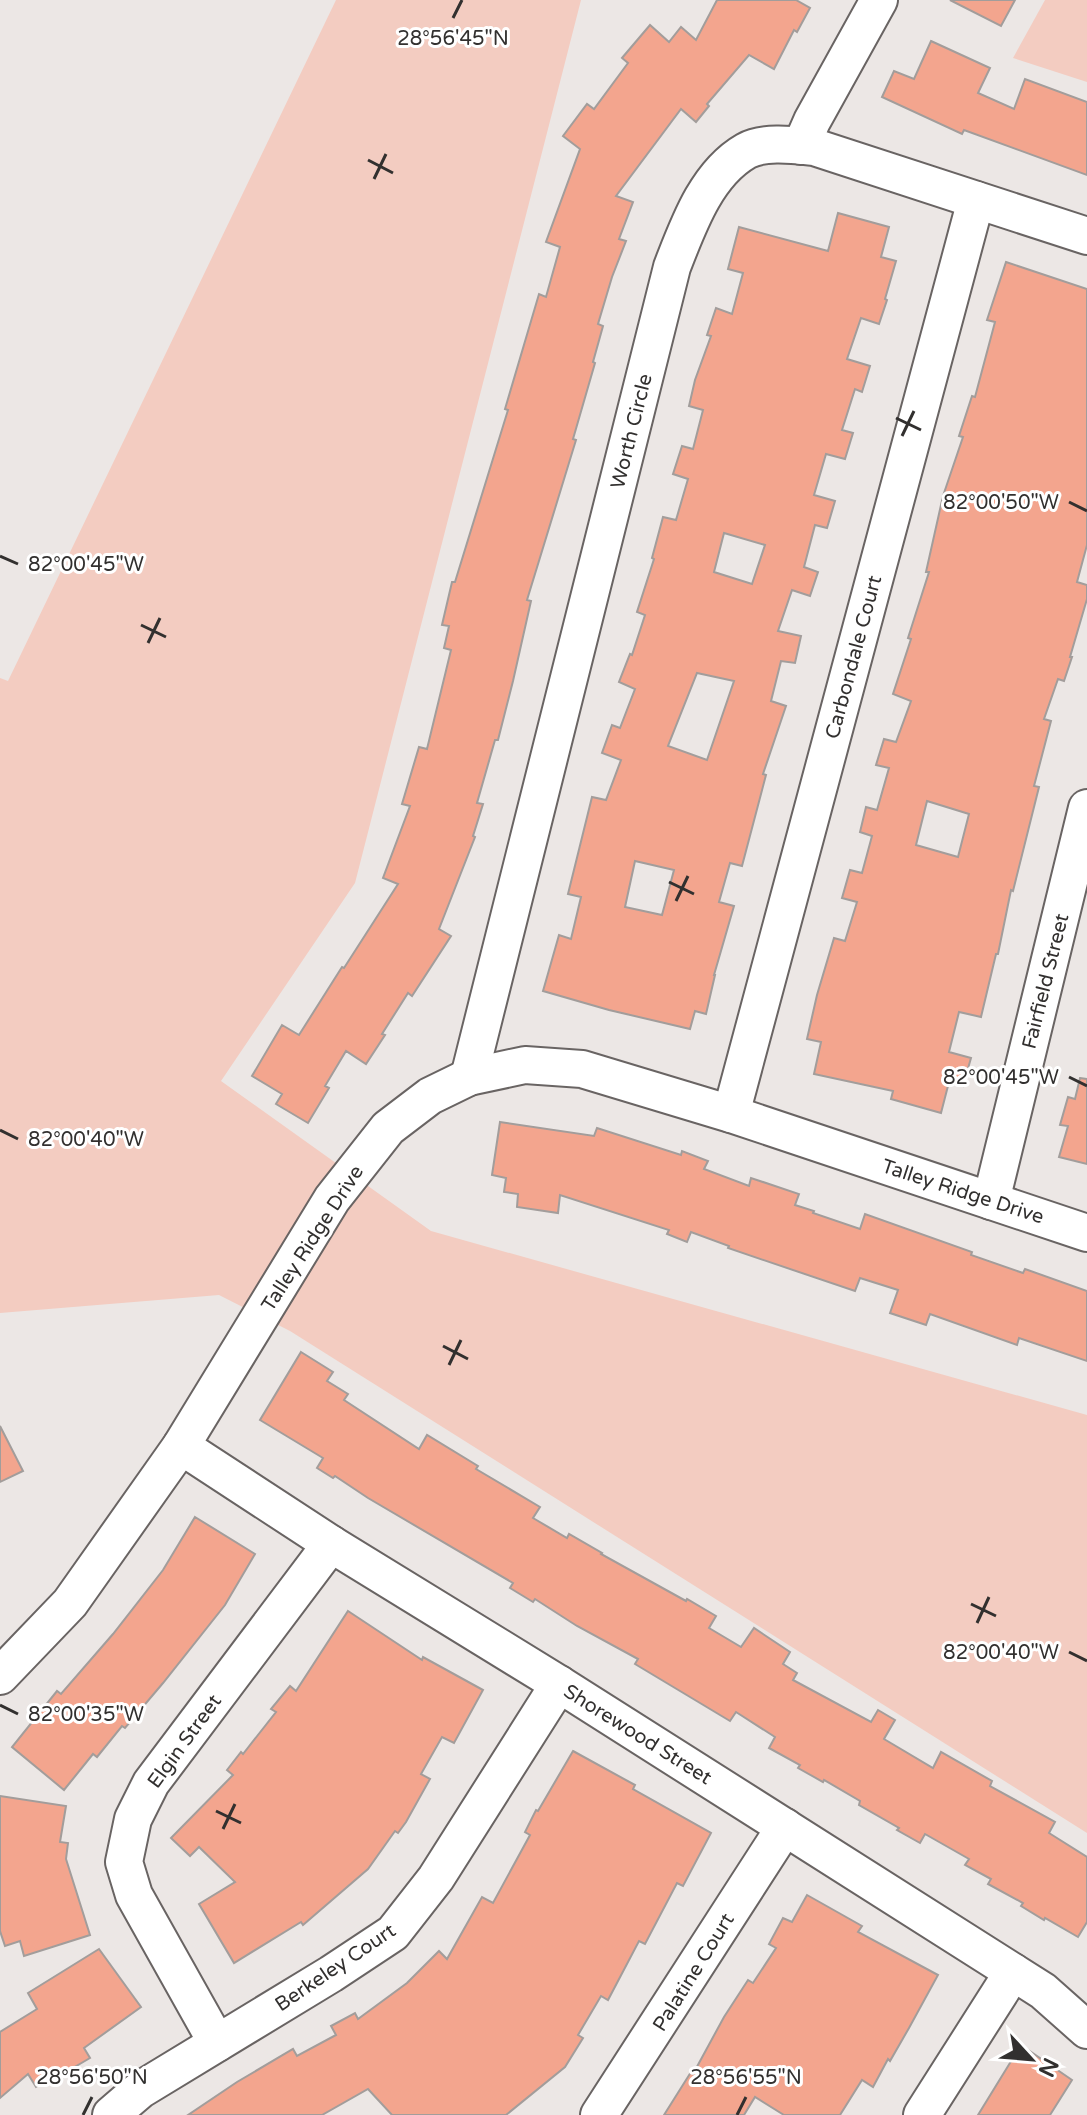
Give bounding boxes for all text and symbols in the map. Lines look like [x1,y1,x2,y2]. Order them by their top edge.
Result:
text: 28°56'45"N [397,27,509,51]
street label: Worth Circle [606,371,658,491]
text: 82°00'50"W [943,491,1059,515]
text: 82°00'45"W [28,553,144,577]
street label: Carbondale Court [821,573,887,742]
street label: Fairfield Street [1018,911,1074,1051]
text: 82°00'45"W [943,1066,1059,1090]
text: 82°00'40"W [28,1128,144,1152]
street label: Talley Ridge Drive [879,1154,1047,1230]
street label: Talley Ridge Drive [257,1161,369,1316]
text: 82°00'40"W [943,1641,1059,1665]
street label: Shorewood Street [559,1680,716,1790]
street label: Elgin Street [143,1690,227,1793]
text: 82°00'35"W [28,1703,144,1727]
street label: Palatine Court [648,1909,740,2036]
street label: Berkeley Court [271,1918,401,2017]
north arrow [991,2019,1071,2099]
text: N [1033,2054,1064,2081]
text: 28°56'50"N [36,2066,148,2090]
text: 28°56'55"N [690,2066,802,2090]

